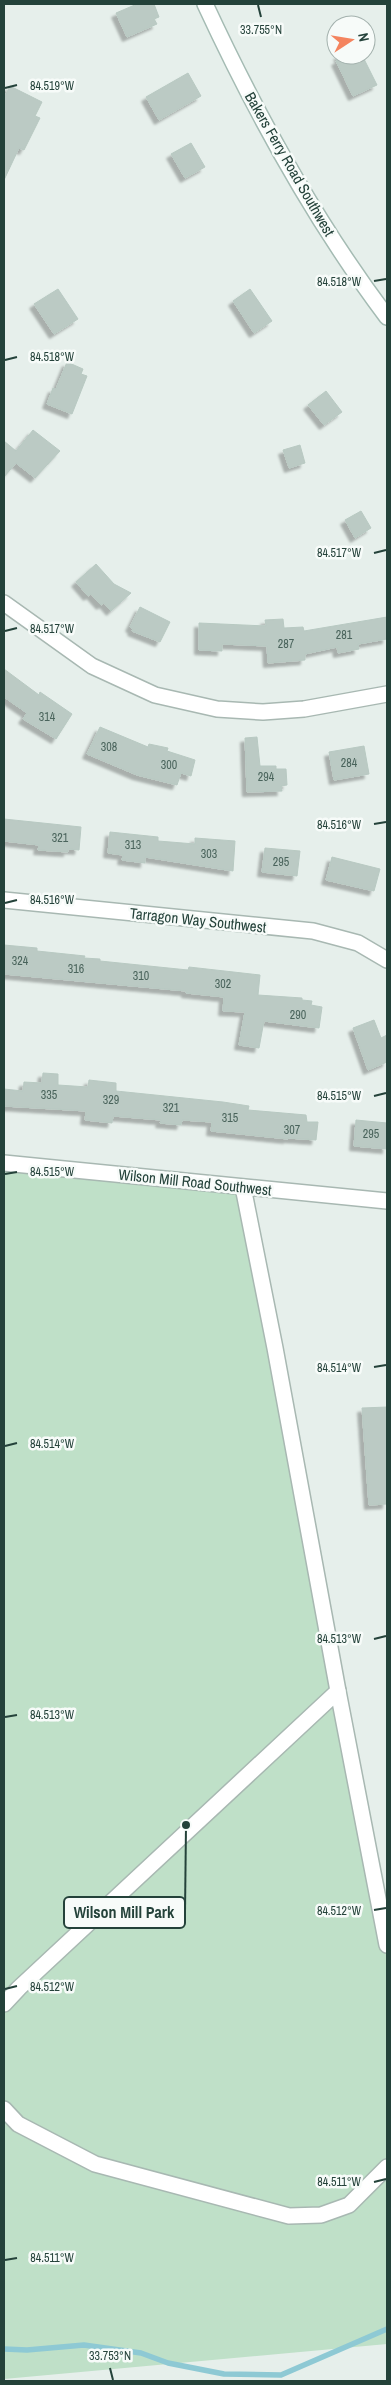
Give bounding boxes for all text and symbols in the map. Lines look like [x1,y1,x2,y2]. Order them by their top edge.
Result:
north arrow [326,15,376,65]
text: 33.755°N [240,22,282,38]
text: N [354,31,373,43]
text: 84.519°W [30,78,75,94]
street label: Bakers Ferry Road Southwest [240,88,340,241]
text: 84.518°W [317,274,362,290]
text: 84.518°W [30,349,75,365]
text: 84.517°W [317,545,362,561]
text: 84.517°W [30,621,75,637]
house number: 281 [336,627,353,643]
house number: 287 [278,636,295,652]
house number: 314 [39,709,56,725]
house number: 308 [101,739,117,755]
house number: 284 [341,755,358,771]
house number: 300 [161,757,177,773]
house number: 294 [258,769,275,785]
text: 84.516°W [317,817,362,833]
house number: 321 [52,830,69,846]
house number: 313 [125,837,141,853]
house number: 303 [201,846,217,862]
house number: 295 [273,854,290,870]
text: 84.516°W [30,892,75,908]
street label: Tarragon Way Southwest [129,902,268,938]
house number: 324 [12,953,29,969]
house number: 316 [68,961,84,977]
house number: 310 [133,968,149,984]
house number: 302 [215,976,231,992]
house number: 290 [290,1007,306,1023]
house number: 335 [41,1087,58,1103]
text: 84.515°W [317,1088,362,1104]
house number: 329 [103,1092,119,1108]
house number: 321 [163,1100,180,1116]
house number: 315 [222,1110,239,1126]
house number: 307 [284,1122,301,1138]
house number: 295 [363,1126,380,1142]
text: 84.515°W [30,1164,75,1180]
street label: Wilson Mill Road Southwest [117,1164,273,1201]
text: 84.514°W [317,1360,362,1376]
text: 84.514°W [30,1436,75,1452]
text: 84.513°W [317,1631,362,1647]
text: 84.513°W [30,1707,75,1723]
callout: Wilson Mill Park [64,1897,185,1928]
text: Wilson Mill Park [74,1901,175,1923]
text: 84.512°W [317,1903,362,1919]
text: 84.512°W [30,1979,75,1995]
text: 84.511°W [317,2174,361,2190]
text: 84.511°W [30,2250,74,2266]
text: 33.753°N [89,2348,131,2364]

